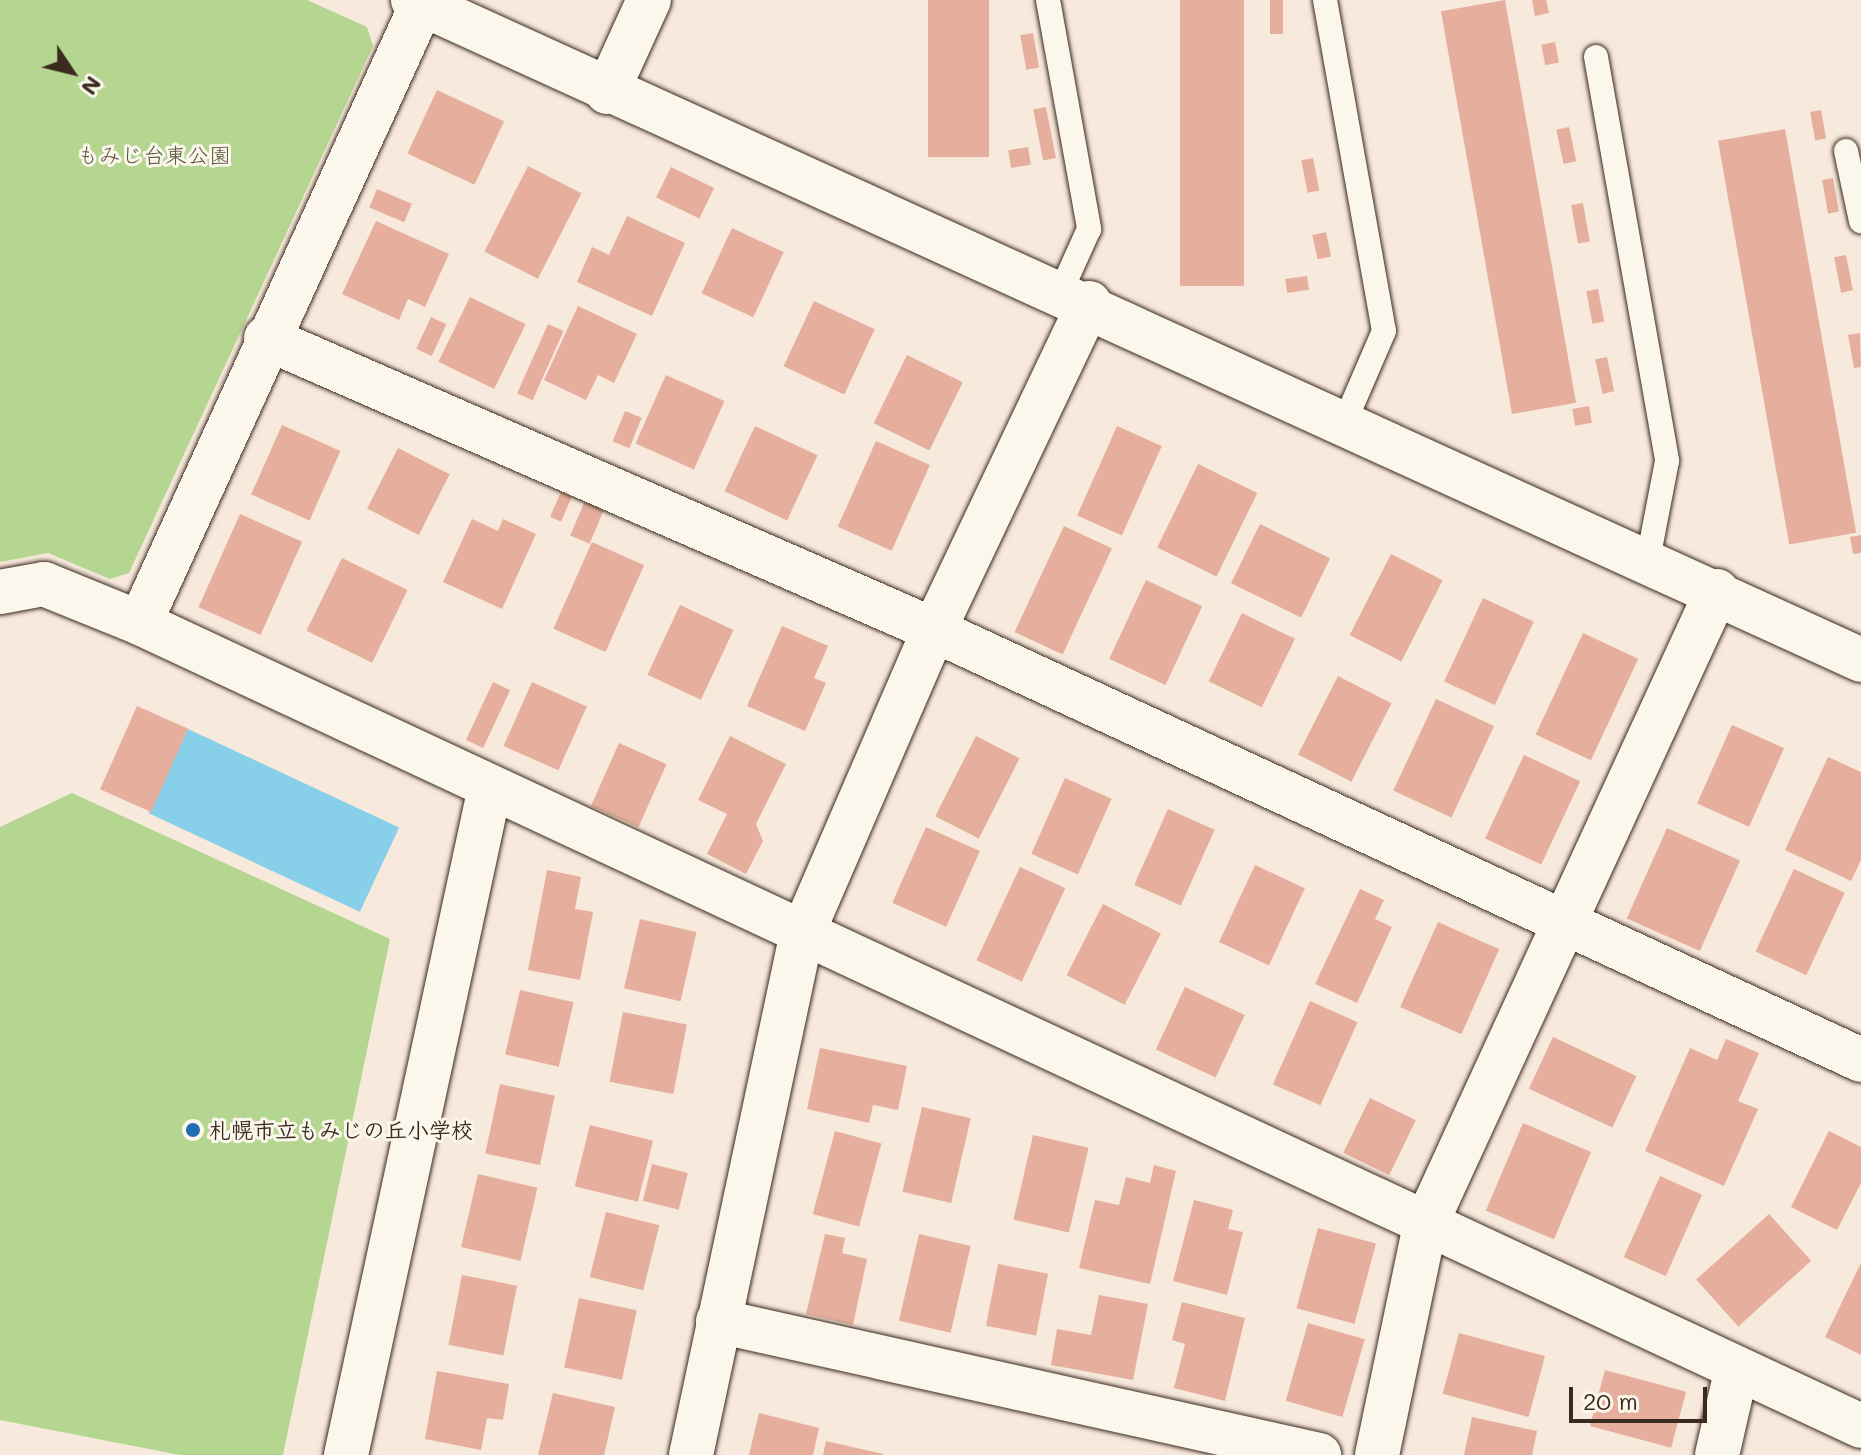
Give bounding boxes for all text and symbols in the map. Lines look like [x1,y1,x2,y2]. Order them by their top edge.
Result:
north arrow [32,32,112,112]
text: N [75,71,109,101]
park label: もみじ台東公園 [77,142,231,168]
place label: 札幌市立もみじの丘小学校 [209,1117,473,1143]
marker: 札幌市立もみじの丘小学校 [184,1121,202,1139]
scale bar [1573,1371,1711,1421]
text: 20 m [1583,1385,1638,1416]

